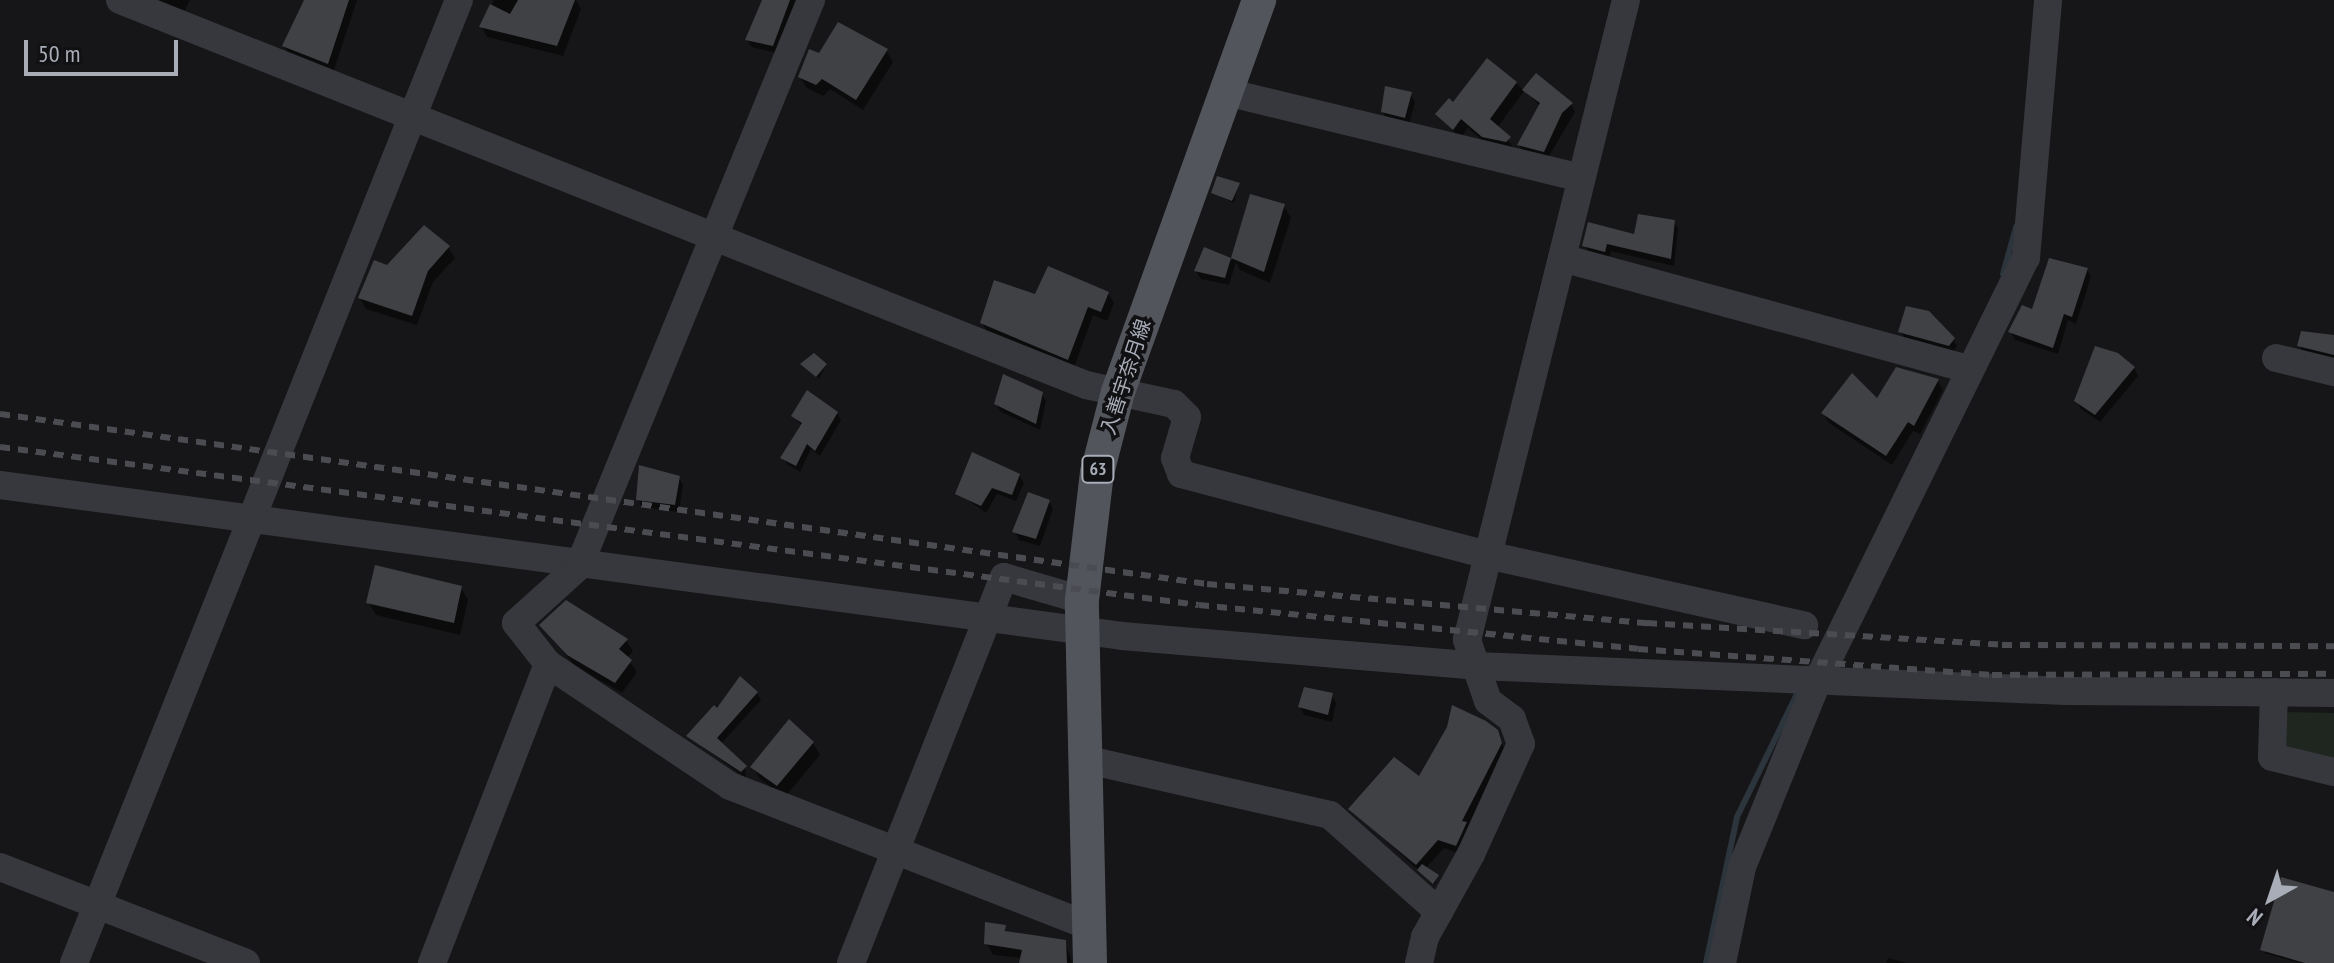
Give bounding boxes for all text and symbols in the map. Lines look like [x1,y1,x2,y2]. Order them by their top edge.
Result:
scale bar [28,24,182,74]
text: 50 m [38,38,80,69]
street label: 入善宇奈月線 [1096,316,1156,438]
road number: 63 [1080,455,1116,483]
north arrow [2230,859,2310,939]
text: N [2241,903,2268,932]

